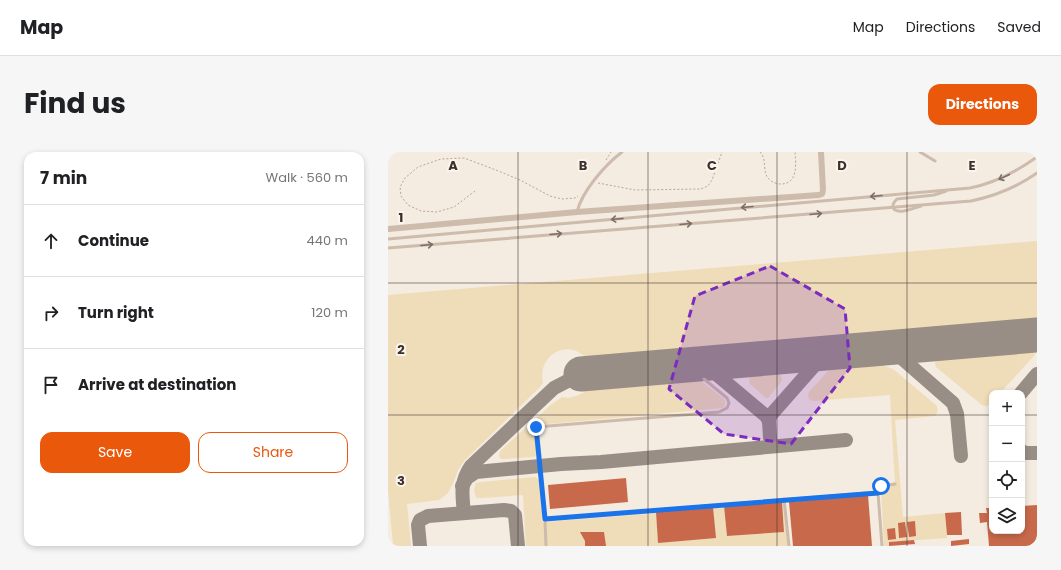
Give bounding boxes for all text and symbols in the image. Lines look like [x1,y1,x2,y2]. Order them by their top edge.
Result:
text: Map [20,14,63,41]
text: Map [853,17,884,37]
text: Directions [906,17,975,37]
text: Saved [997,17,1041,37]
text: Find us [24,84,126,123]
button: Directions [928,84,1037,125]
text: A [448,156,458,175]
text: B [579,156,588,175]
text: C [707,156,717,175]
text: D [837,156,847,175]
text: E [968,156,976,175]
text: 7 min [40,166,87,190]
text: Walk · 560 m [265,168,348,187]
one-way arrow [998,174,1010,181]
one-way arrow [870,192,883,199]
one-way arrow [741,204,754,211]
text: 1 [399,208,403,227]
one-way arrow [809,210,822,217]
one-way arrow [611,215,624,223]
one-way arrow [679,220,692,227]
icon: ahead [40,230,62,252]
text: Continue [78,230,149,251]
text: 440 m [307,231,348,250]
one-way arrow [549,231,562,238]
one-way arrow [420,241,433,248]
icon: right [40,302,62,324]
text: Turn right [78,302,154,323]
text: 120 m [311,303,348,322]
text: 2 [397,340,405,359]
icon: arrive [40,374,62,396]
text: Arrive at destination [78,374,236,395]
map controls [989,390,1025,534]
button: + [989,390,1025,426]
route end [527,418,545,436]
button: − [989,426,1025,462]
button: Save [40,432,190,473]
button: Share [198,432,348,473]
button: locate [989,462,1025,498]
text: 3 [397,471,405,490]
route start [872,477,890,495]
button: layers [989,498,1025,534]

